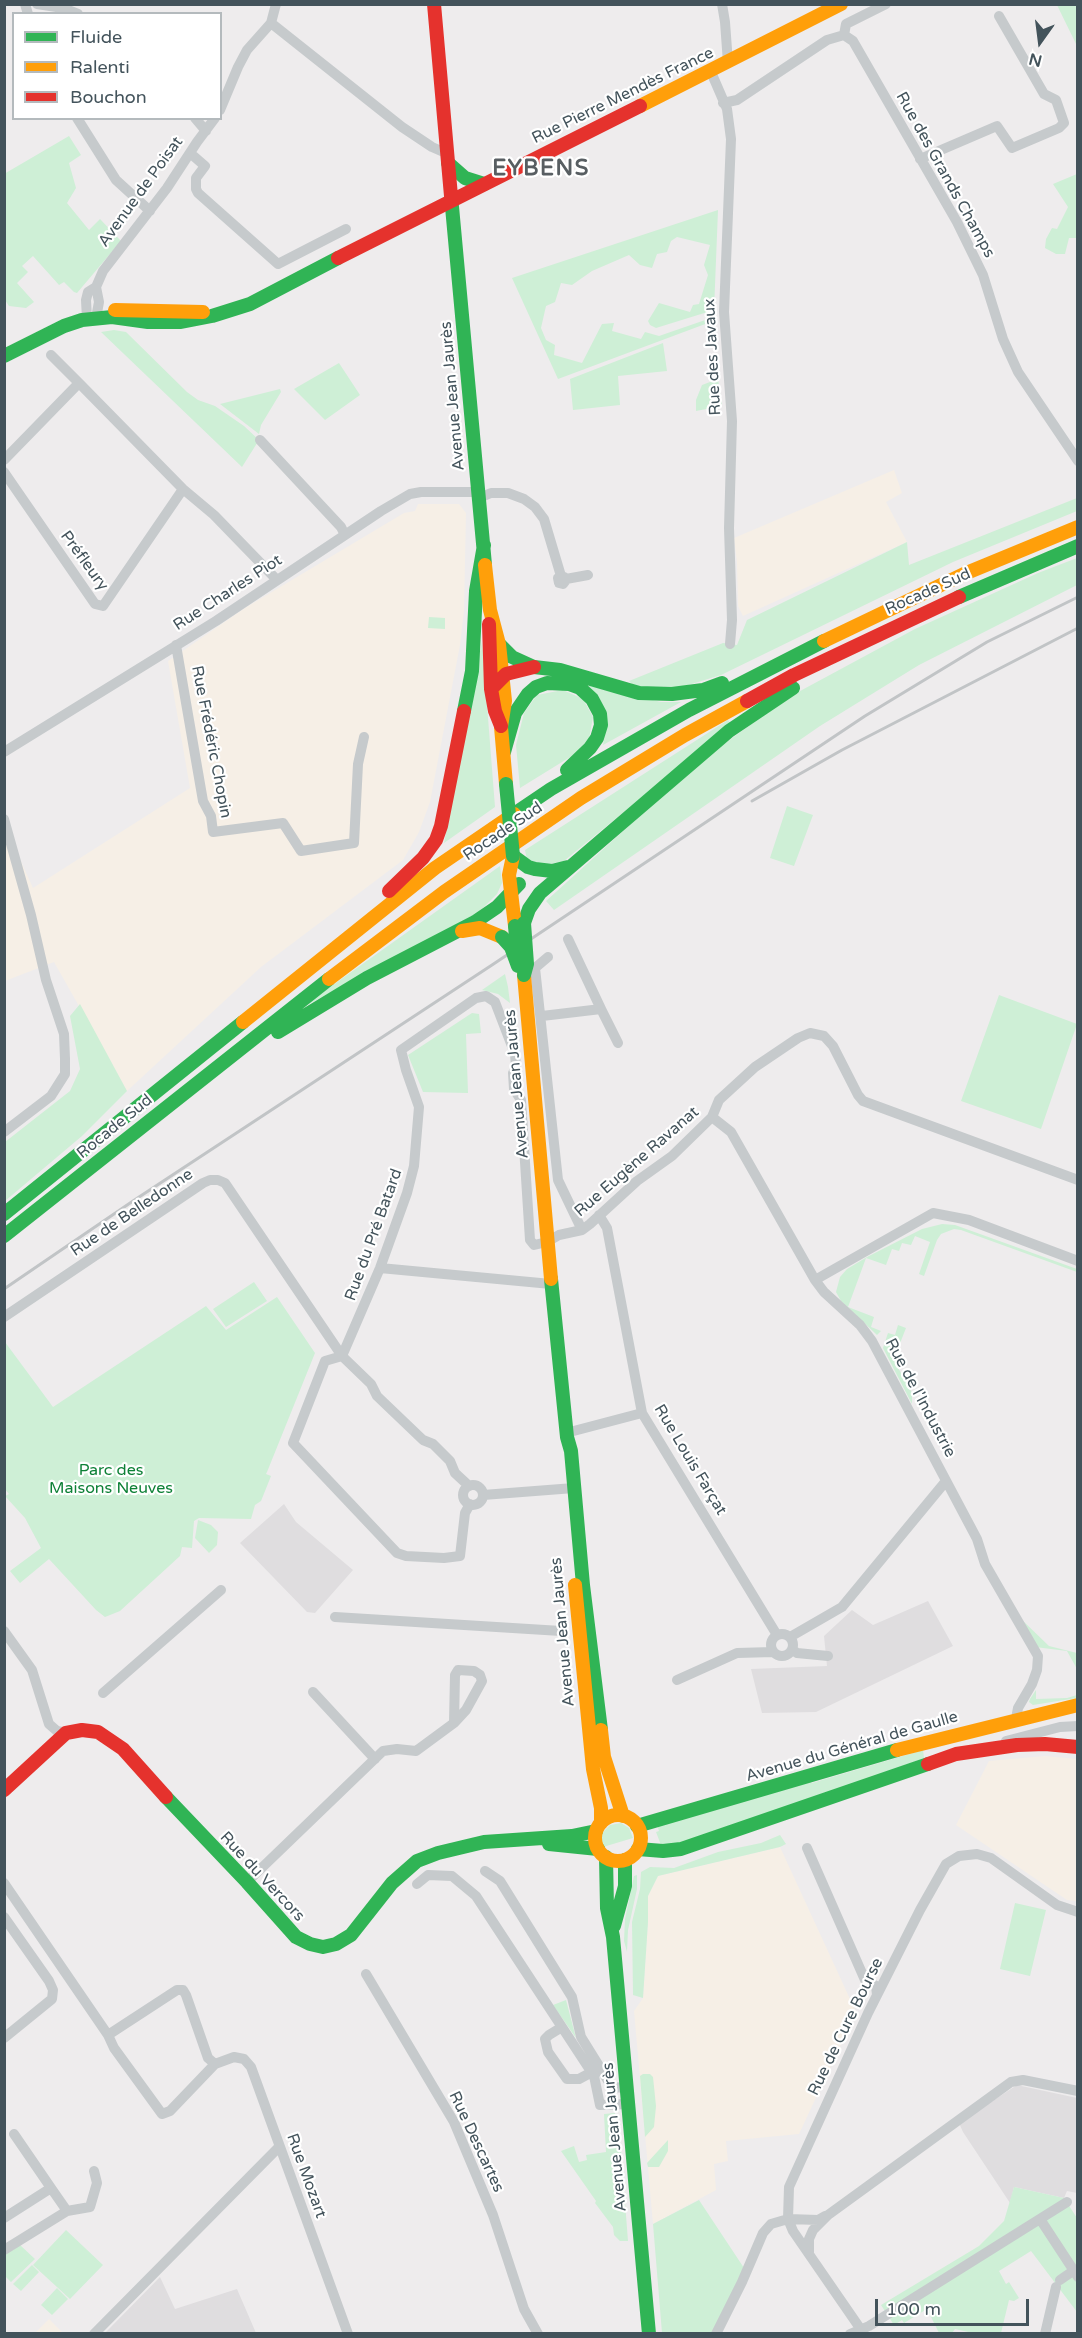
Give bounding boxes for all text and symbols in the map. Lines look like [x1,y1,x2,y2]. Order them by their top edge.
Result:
legend [12,12,222,120]
north arrow [1010,12,1070,72]
text: Fluide [70,26,122,48]
street label: Rue Pierre Mendès France [529,44,717,148]
text: N [1027,48,1044,71]
text: Ralenti [70,56,130,78]
text: Bouchon [70,86,147,108]
street label: Rue des Grands Champs [891,89,999,261]
street label: Avenue de Poisat [95,133,187,251]
district label: EYBENS [492,156,590,182]
street label: Rue des Javaux [700,298,726,416]
street label: Avenue Jean Jaurès [437,321,469,471]
street label: Préfleury [56,527,112,595]
street label: Rue Charles Piot [170,551,286,635]
street label: Rocade Sud [882,565,974,619]
street label: Rue Frédéric Chopin [187,664,235,820]
street label: Rocade Sud [460,798,546,866]
street label: Avenue Jean Jaurès [501,1009,533,1159]
street label: Rocade Sud [73,1091,157,1163]
street label: Rue Eugène Ravanat [571,1103,703,1221]
street label: Rue de Belledonne [67,1165,197,1261]
street label: Rue du Pré Batard [341,1166,407,1304]
street label: Rue de l'Industrie [881,1335,959,1461]
street label: Rue Louis Farçat [649,1401,731,1519]
park label: Parc des Maisons Neuves [49,1461,173,1499]
street label: Avenue Jean Jaurès [547,1557,579,1707]
street label: Avenue du Général de Gaulle [744,1707,960,1787]
street label: Rue du Vercors [216,1828,308,1926]
street label: Rue de Cure Bourse [804,1955,888,2099]
street label: Avenue Jean Jaurès [599,2062,631,2212]
street label: Rue Descartes [444,2088,508,2196]
street label: Rue Mozart [282,2131,330,2221]
scale bar [878,2287,1032,2325]
text: 100 m [886,2298,941,2320]

